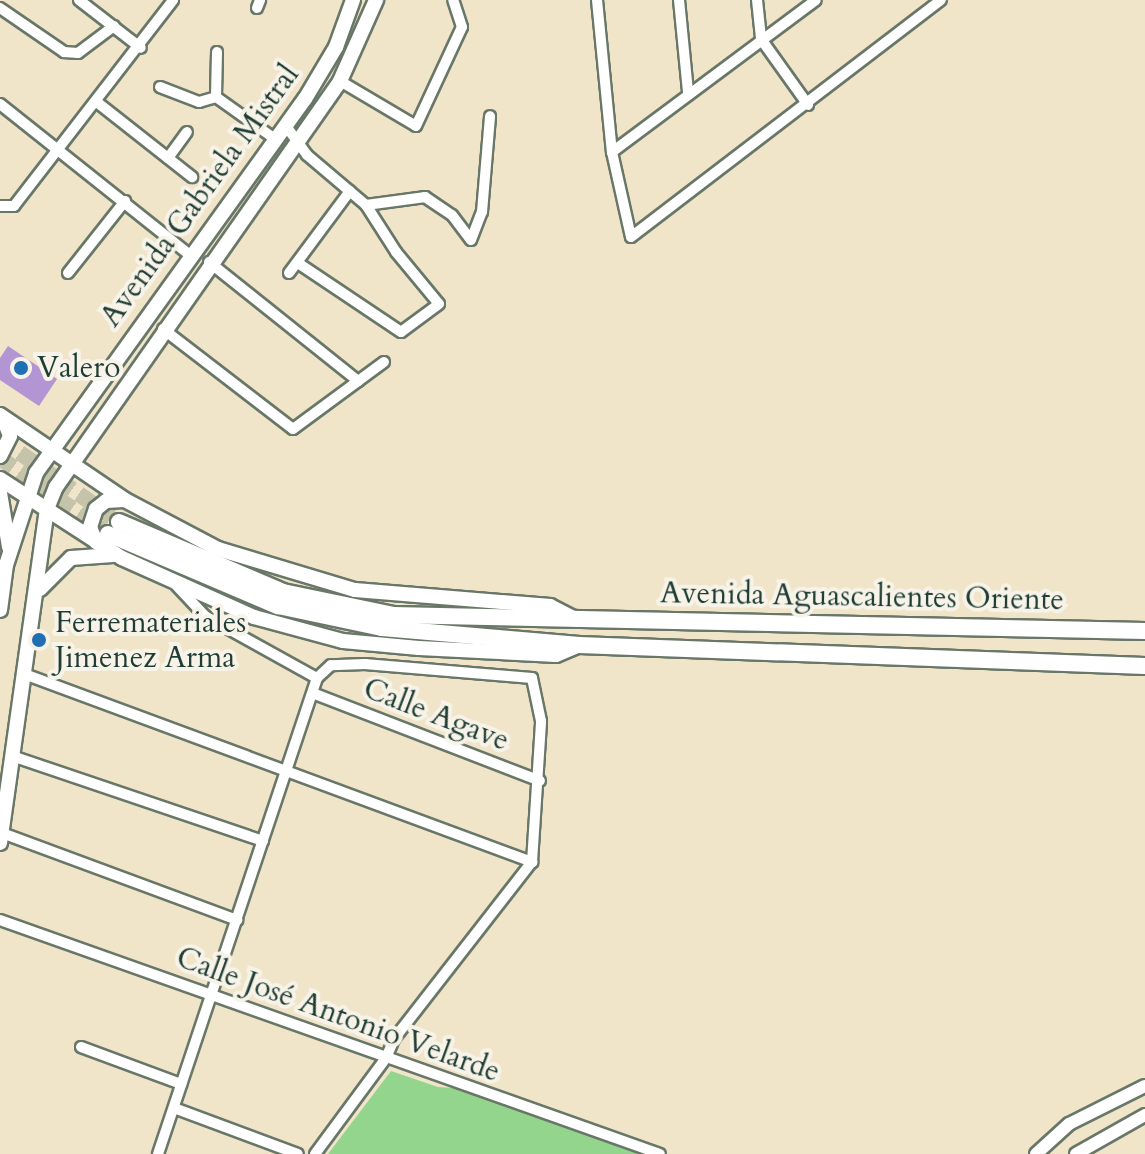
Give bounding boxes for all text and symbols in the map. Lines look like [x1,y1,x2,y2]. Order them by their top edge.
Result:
street label: Avenida Gabriela Mistral [93,58,307,334]
place label: Valero [37,350,120,386]
marker: Valero [12,359,30,377]
street label: Avenida Aguascalientes Oriente [660,575,1064,619]
place label: Ferremateriales Jimenez Arma [55,605,246,676]
marker: Ferremateriales Jimenez Arma [30,631,48,649]
street label: Calle Agave [358,671,514,759]
street label: Calle José Antonio Velarde [171,940,505,1090]

